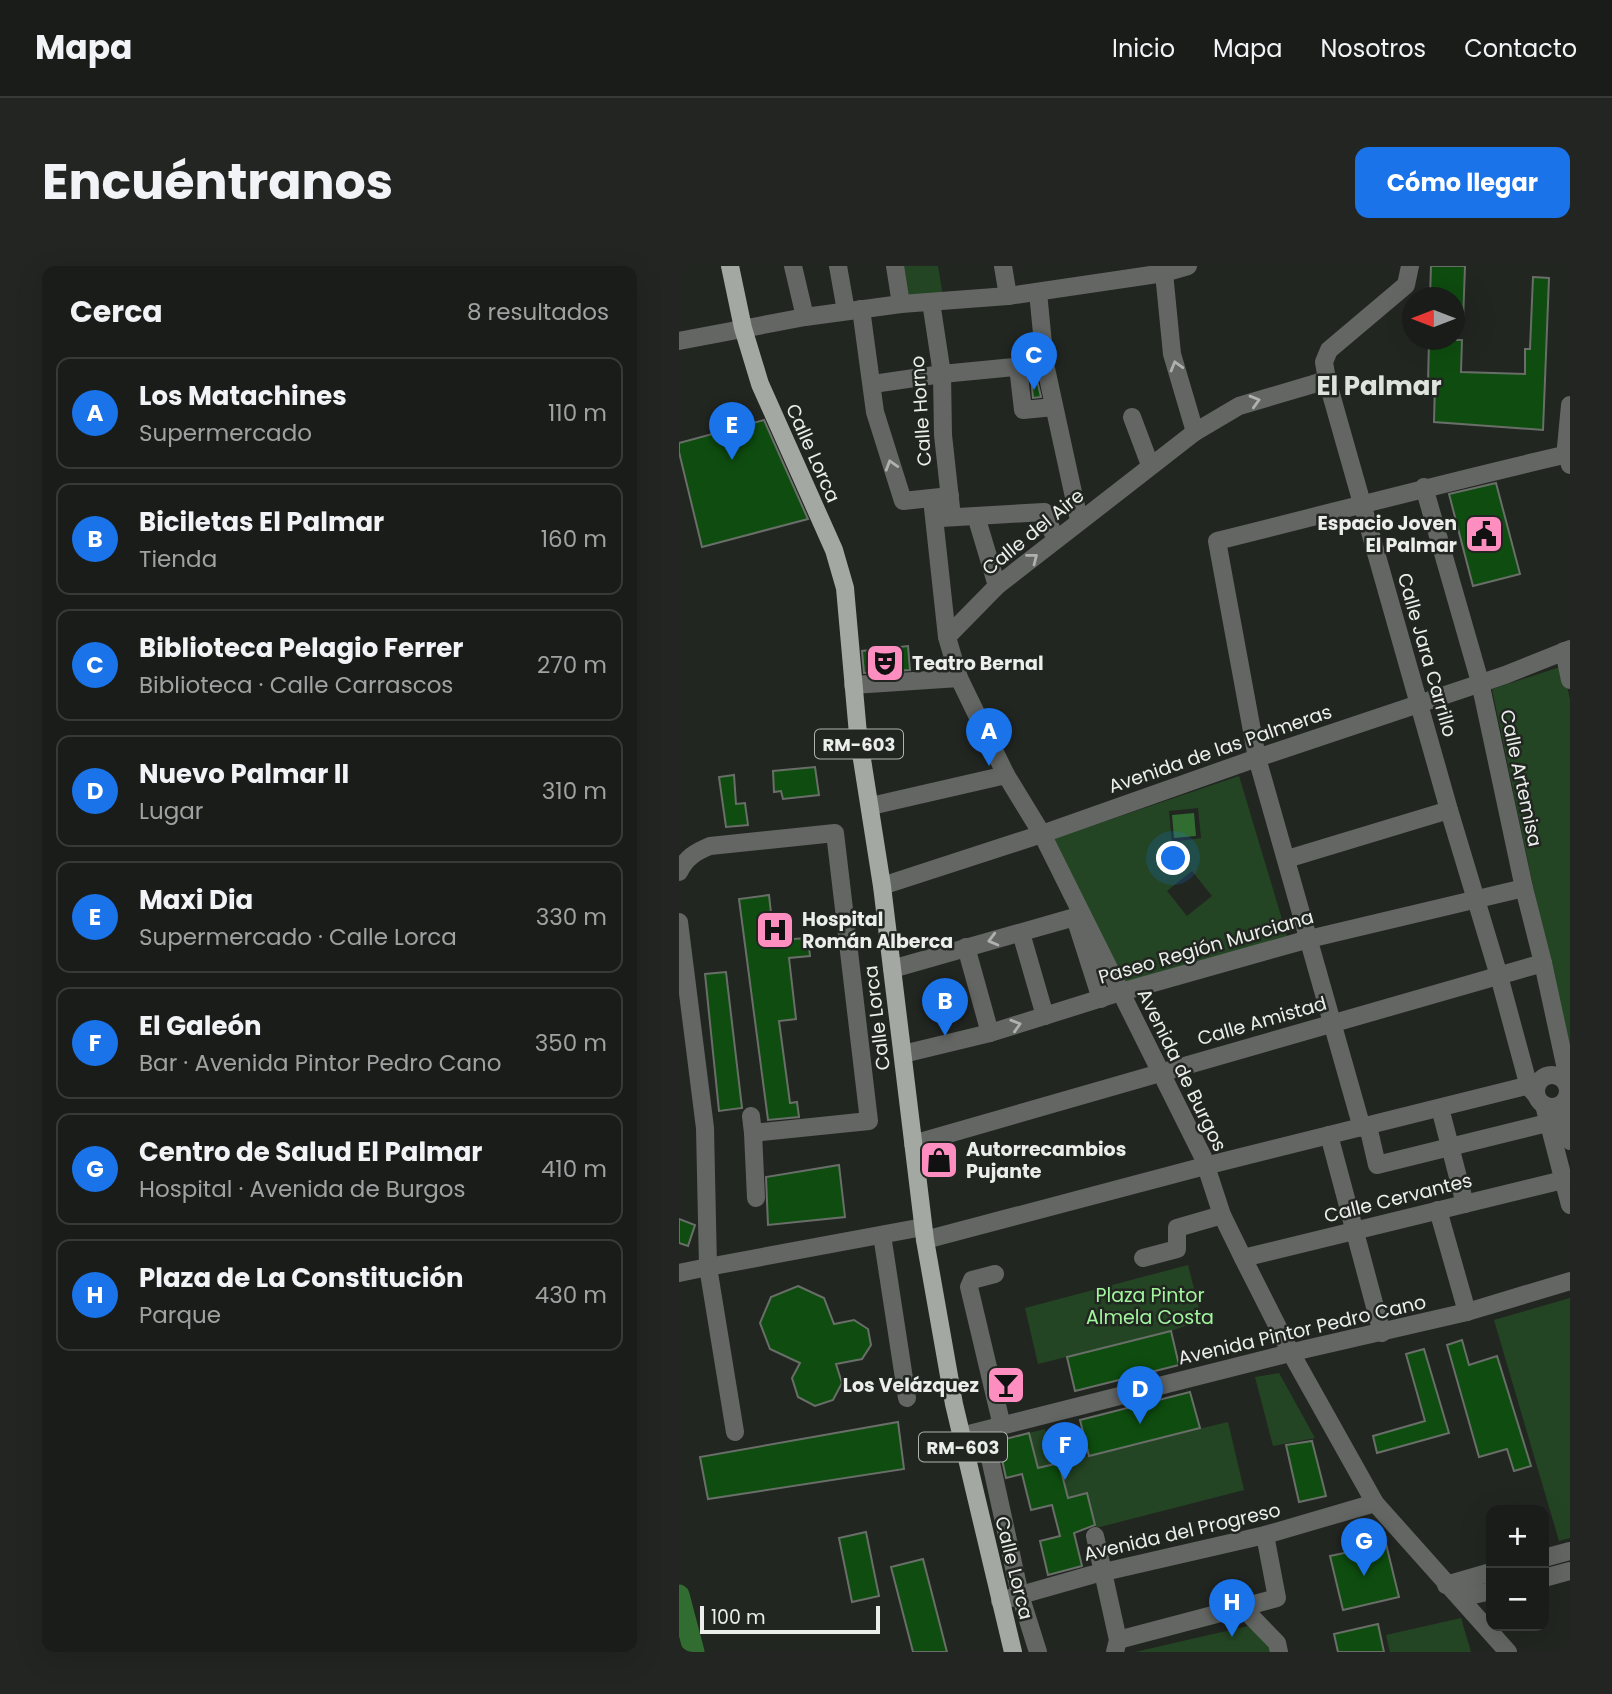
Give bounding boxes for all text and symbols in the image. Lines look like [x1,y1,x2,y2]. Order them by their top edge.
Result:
text: Mapa [35,24,133,71]
text: Inicio [1112,32,1175,65]
text: Mapa [1213,32,1282,65]
text: Nosotros [1320,32,1426,65]
text: Contacto [1464,32,1577,65]
button: Cómo llegar [1355,147,1570,218]
text: Encuéntranos [42,148,393,216]
north arrow [1402,287,1465,350]
text: Cerca [70,290,163,333]
text: 8 resultados [467,296,609,328]
pin: C [1011,332,1057,390]
street label: Calle Horno [904,355,938,467]
one-way arrow [1169,361,1184,373]
district label: El Palmar [1316,368,1442,404]
text: Los Matachines [139,378,347,414]
one-way arrow [1249,394,1261,409]
text: A [87,397,103,429]
text: 110 m [548,397,607,429]
street label: Calle Lorca [779,399,847,507]
pin: E [709,402,755,460]
text: Supermercado [139,417,312,449]
one-way arrow [885,459,900,471]
street label: Calle del Aire [976,482,1090,582]
text: Biciletas El Palmar [139,504,384,540]
place label: Espacio Joven El Palmar [1318,510,1457,559]
public building icon: Espacio Joven El Palmar [1463,513,1505,555]
text: B [87,523,103,555]
text: 160 m [541,523,607,555]
text: Tienda [139,543,217,575]
one-way arrow [1026,553,1038,566]
street label: Calle Jara Carrillo [1391,570,1463,740]
text: Biblioteca Pelagio Ferrer [139,630,463,666]
theatre icon: Teatro Bernal [864,642,906,684]
text: C [86,649,104,681]
text: 270 m [537,649,607,681]
place label: Teatro Bernal [912,650,1043,677]
text: Biblioteca · Calle Carrascos [139,669,453,701]
street label: Avenida de las Palmeras [1105,698,1335,800]
street label: Calle Artemisa [1493,707,1549,849]
pin: A [966,708,1012,766]
road number: RM-603 [815,730,903,758]
text: Nuevo Palmar II [139,756,349,792]
text: D [87,775,103,807]
text: 310 m [542,775,607,807]
text: Lugar [139,795,203,827]
your location [1156,841,1190,875]
text: Maxi Dia [139,882,253,918]
text: E [89,901,101,933]
text: 330 m [536,901,607,933]
street label: Paseo Región Murciana [1095,903,1317,991]
place label: Hospital Román Alberca [802,906,953,955]
hospital icon: Hospital Román Alberca [754,909,796,951]
text: Supermercado · Calle Lorca [139,921,457,953]
one-way arrow [987,932,999,946]
street label: Calle Lorca [857,964,897,1072]
pin: B [922,978,968,1036]
street label: Avenida de Burgos [1131,984,1233,1156]
street label: Calle Amistad [1194,990,1330,1052]
text: El Galeón [139,1008,262,1044]
one-way arrow [1010,1018,1022,1033]
text: F [89,1027,101,1059]
text: 350 m [535,1027,607,1059]
text: Bar · Avenida Pintor Pedro Cano [139,1047,501,1079]
text: Centro de Salud El Palmar [139,1134,482,1170]
place label: Autorrecambios Pujante [966,1136,1126,1185]
shop icon: Autorrecambios Pujante [918,1139,960,1181]
text: G [86,1153,104,1185]
text: 410 m [541,1153,607,1185]
street label: Calle Cervantes [1321,1167,1475,1229]
text: Hospital · Avenida de Burgos [139,1173,466,1205]
text: Plaza de La Constitución [139,1260,464,1296]
text: H [87,1279,103,1311]
text: 430 m [535,1279,607,1311]
park label: Plaza Pintor Almela Costa [1086,1282,1214,1331]
street label: Avenida Pintor Pedro Cano [1175,1288,1429,1372]
text: Parque [139,1299,221,1331]
bar icon: Los Velázquez [985,1364,1027,1406]
pin: D [1117,1366,1163,1424]
place label: Los Velázquez [843,1372,979,1399]
pin: F [1042,1422,1088,1480]
road number: RM-603 [919,1432,1007,1462]
street label: Avenida del Progreso [1081,1496,1283,1568]
map controls [1486,1505,1549,1631]
button: + [1486,1505,1549,1568]
street label: Calle Lorca [988,1514,1040,1622]
pin: G [1341,1518,1387,1576]
button: − [1486,1568,1549,1631]
pin: H [1209,1579,1255,1637]
scale bar [700,1603,880,1635]
text: 100 m [711,1604,766,1631]

